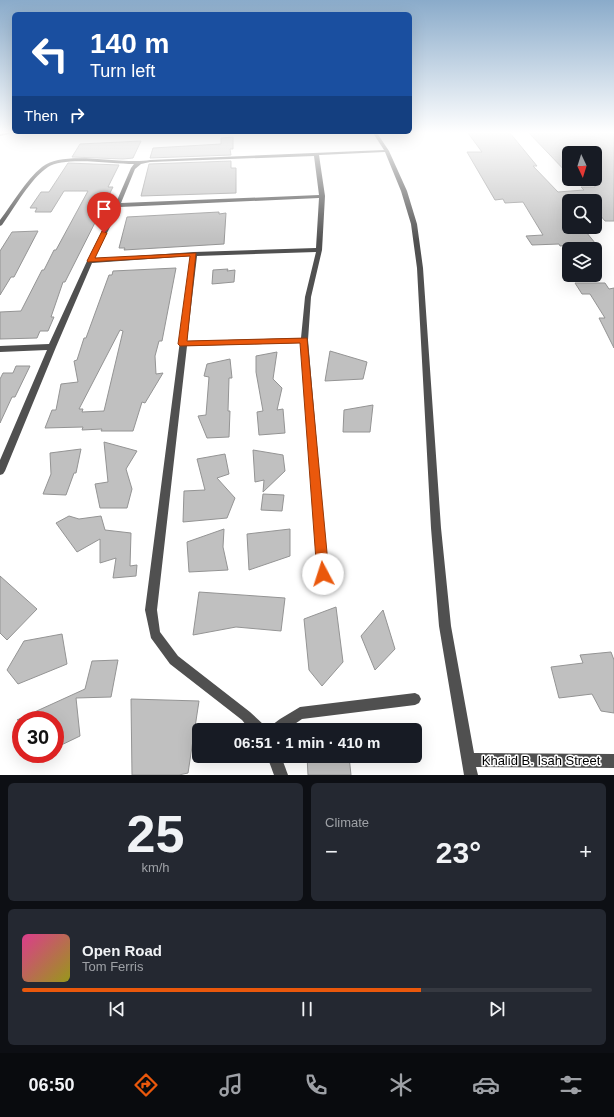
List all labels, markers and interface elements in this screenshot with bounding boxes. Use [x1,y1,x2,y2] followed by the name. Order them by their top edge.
[24,28,76,80] icon: left
[90,28,169,59] text: 140 m
[90,61,155,81] text: Turn left
[66,104,88,126] icon: right
[24,107,58,124] text: Then
[562,146,602,186] north arrow
[562,146,602,282] map controls
[87,192,121,233] pin
[562,194,602,234] button: search
[93,198,115,220] icon: arrive
[562,242,602,282] button: layers
[302,553,344,595] position arrow
[12,711,64,763] speed limit sign: 30
[234,734,380,751] text: 06:51 · 1 min · 410 m
[482,753,601,768] street label: Khalid B. Isah Street
[127,805,184,863] text: 25
[325,815,369,830] text: Climate
[436,836,481,869] text: 23°
[325,839,338,864] text: −
[579,839,592,864] text: +
[141,860,170,875] text: km/h
[82,942,162,959] text: Open Road
[82,959,143,974] text: Tom Ferris
[106,998,128,1020] icon: previous
[296,998,318,1020] icon: pause
[486,998,508,1020] icon: next
[132,1071,160,1099] icon: directions
[217,1071,245,1099] icon: music
[302,1071,330,1099] icon: phone
[387,1071,415,1099] icon: climate
[472,1071,500,1099] icon: car
[557,1071,585,1099] icon: filters
[29,1075,75,1095] text: 06:50

